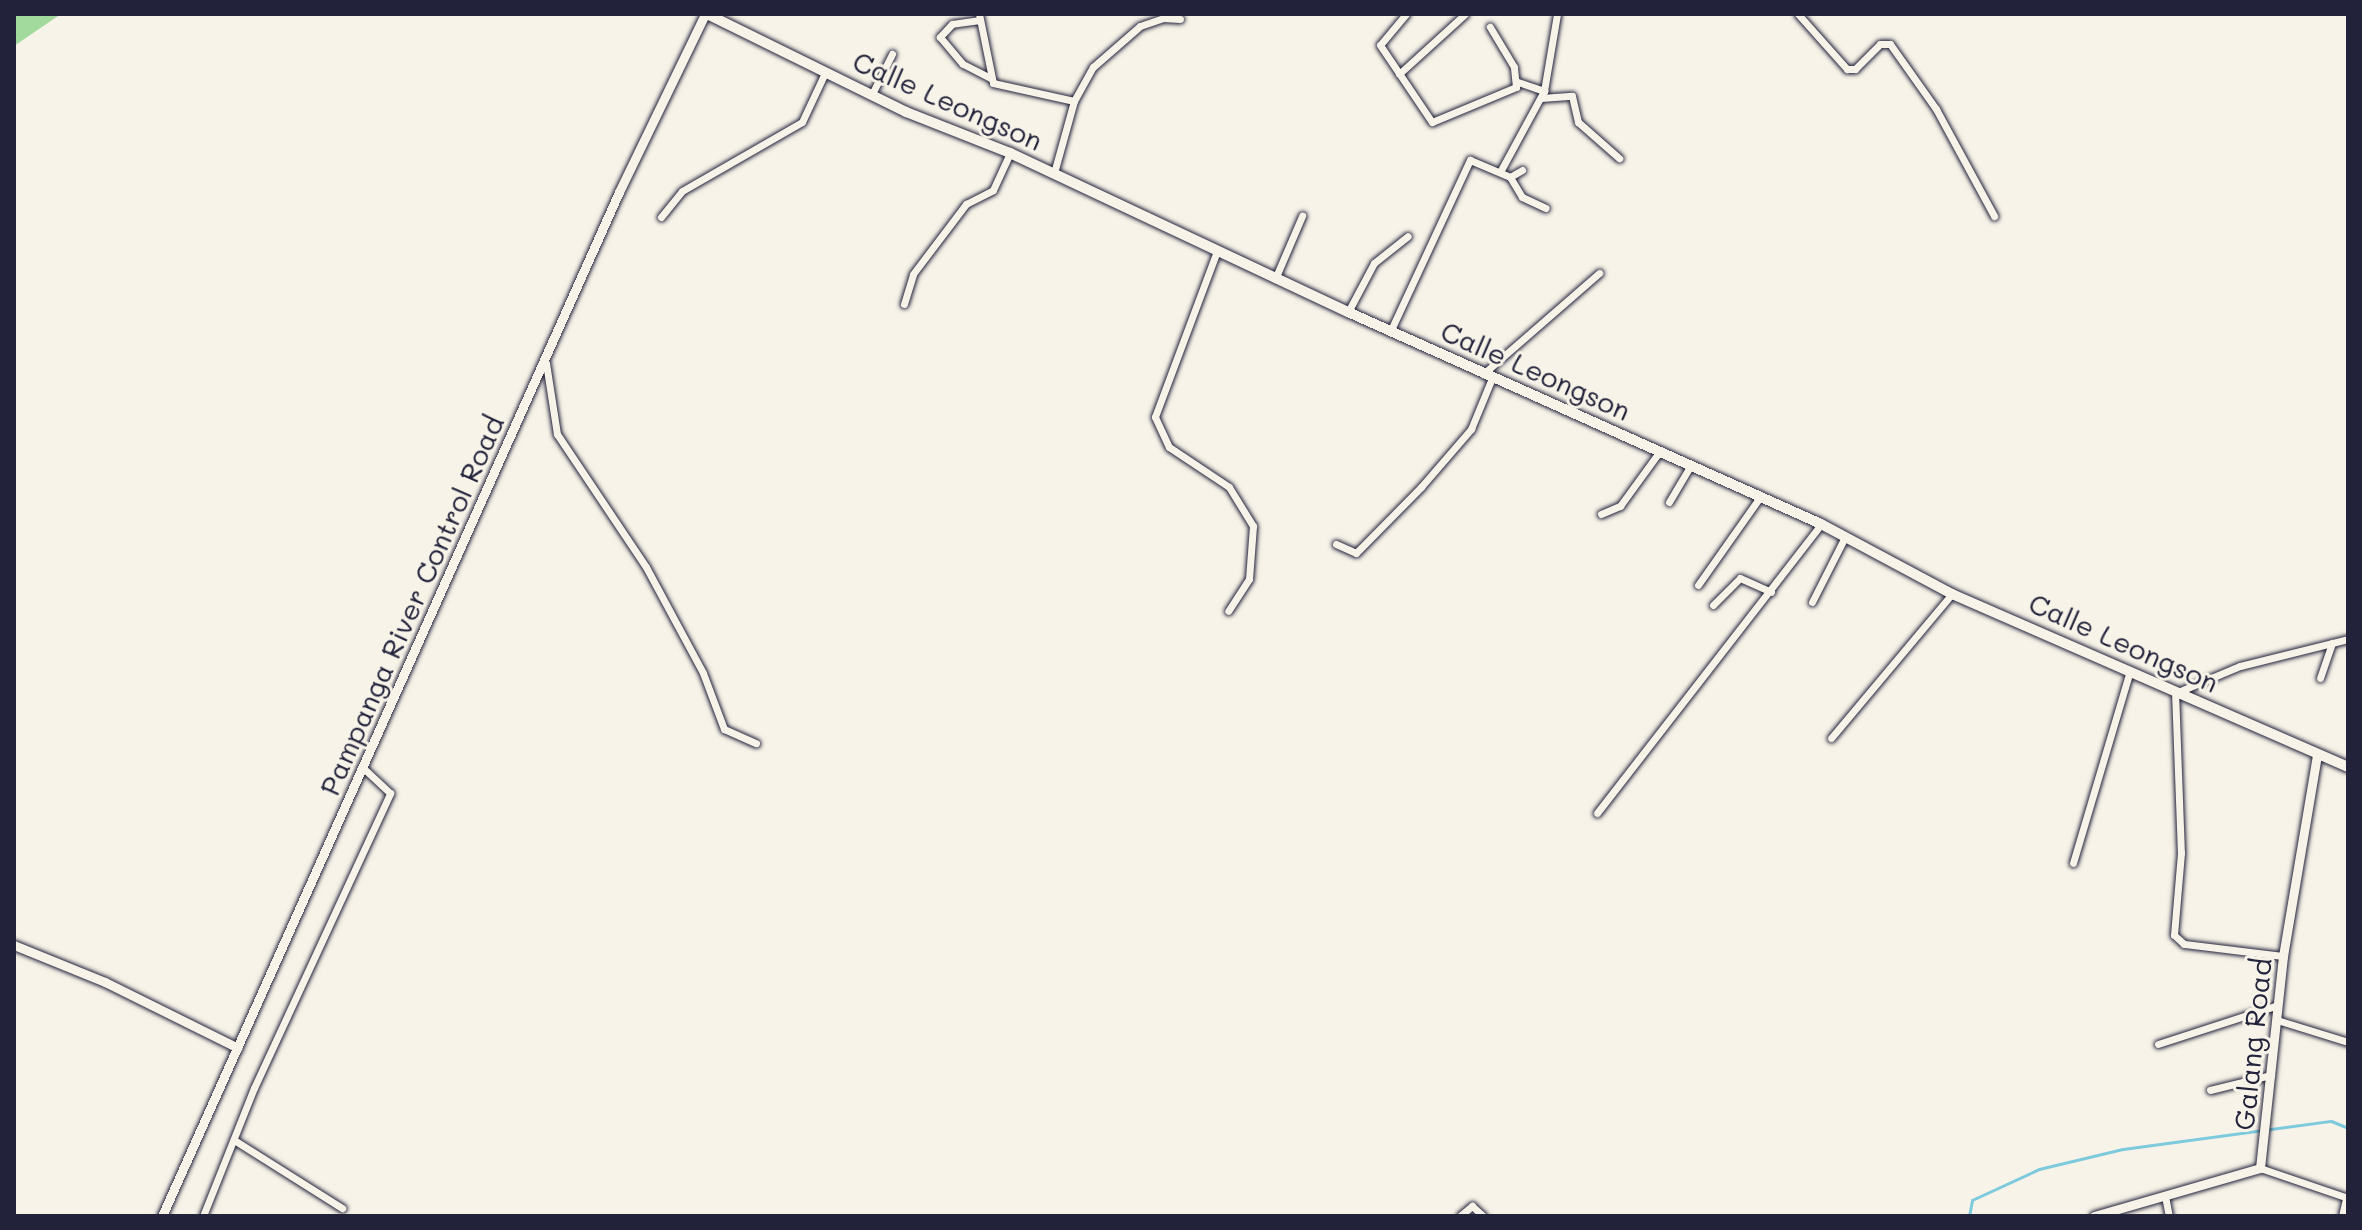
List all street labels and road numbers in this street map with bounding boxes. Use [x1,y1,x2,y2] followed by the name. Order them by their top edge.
[848,43,1048,157] street label: Calle Leongson
[1436,313,1636,427] street label: Calle Leongson
[312,410,510,800] street label: Pampanga River Control Road
[2024,585,2224,699] street label: Calle Leongson
[2226,956,2278,1132] street label: Galang Road

